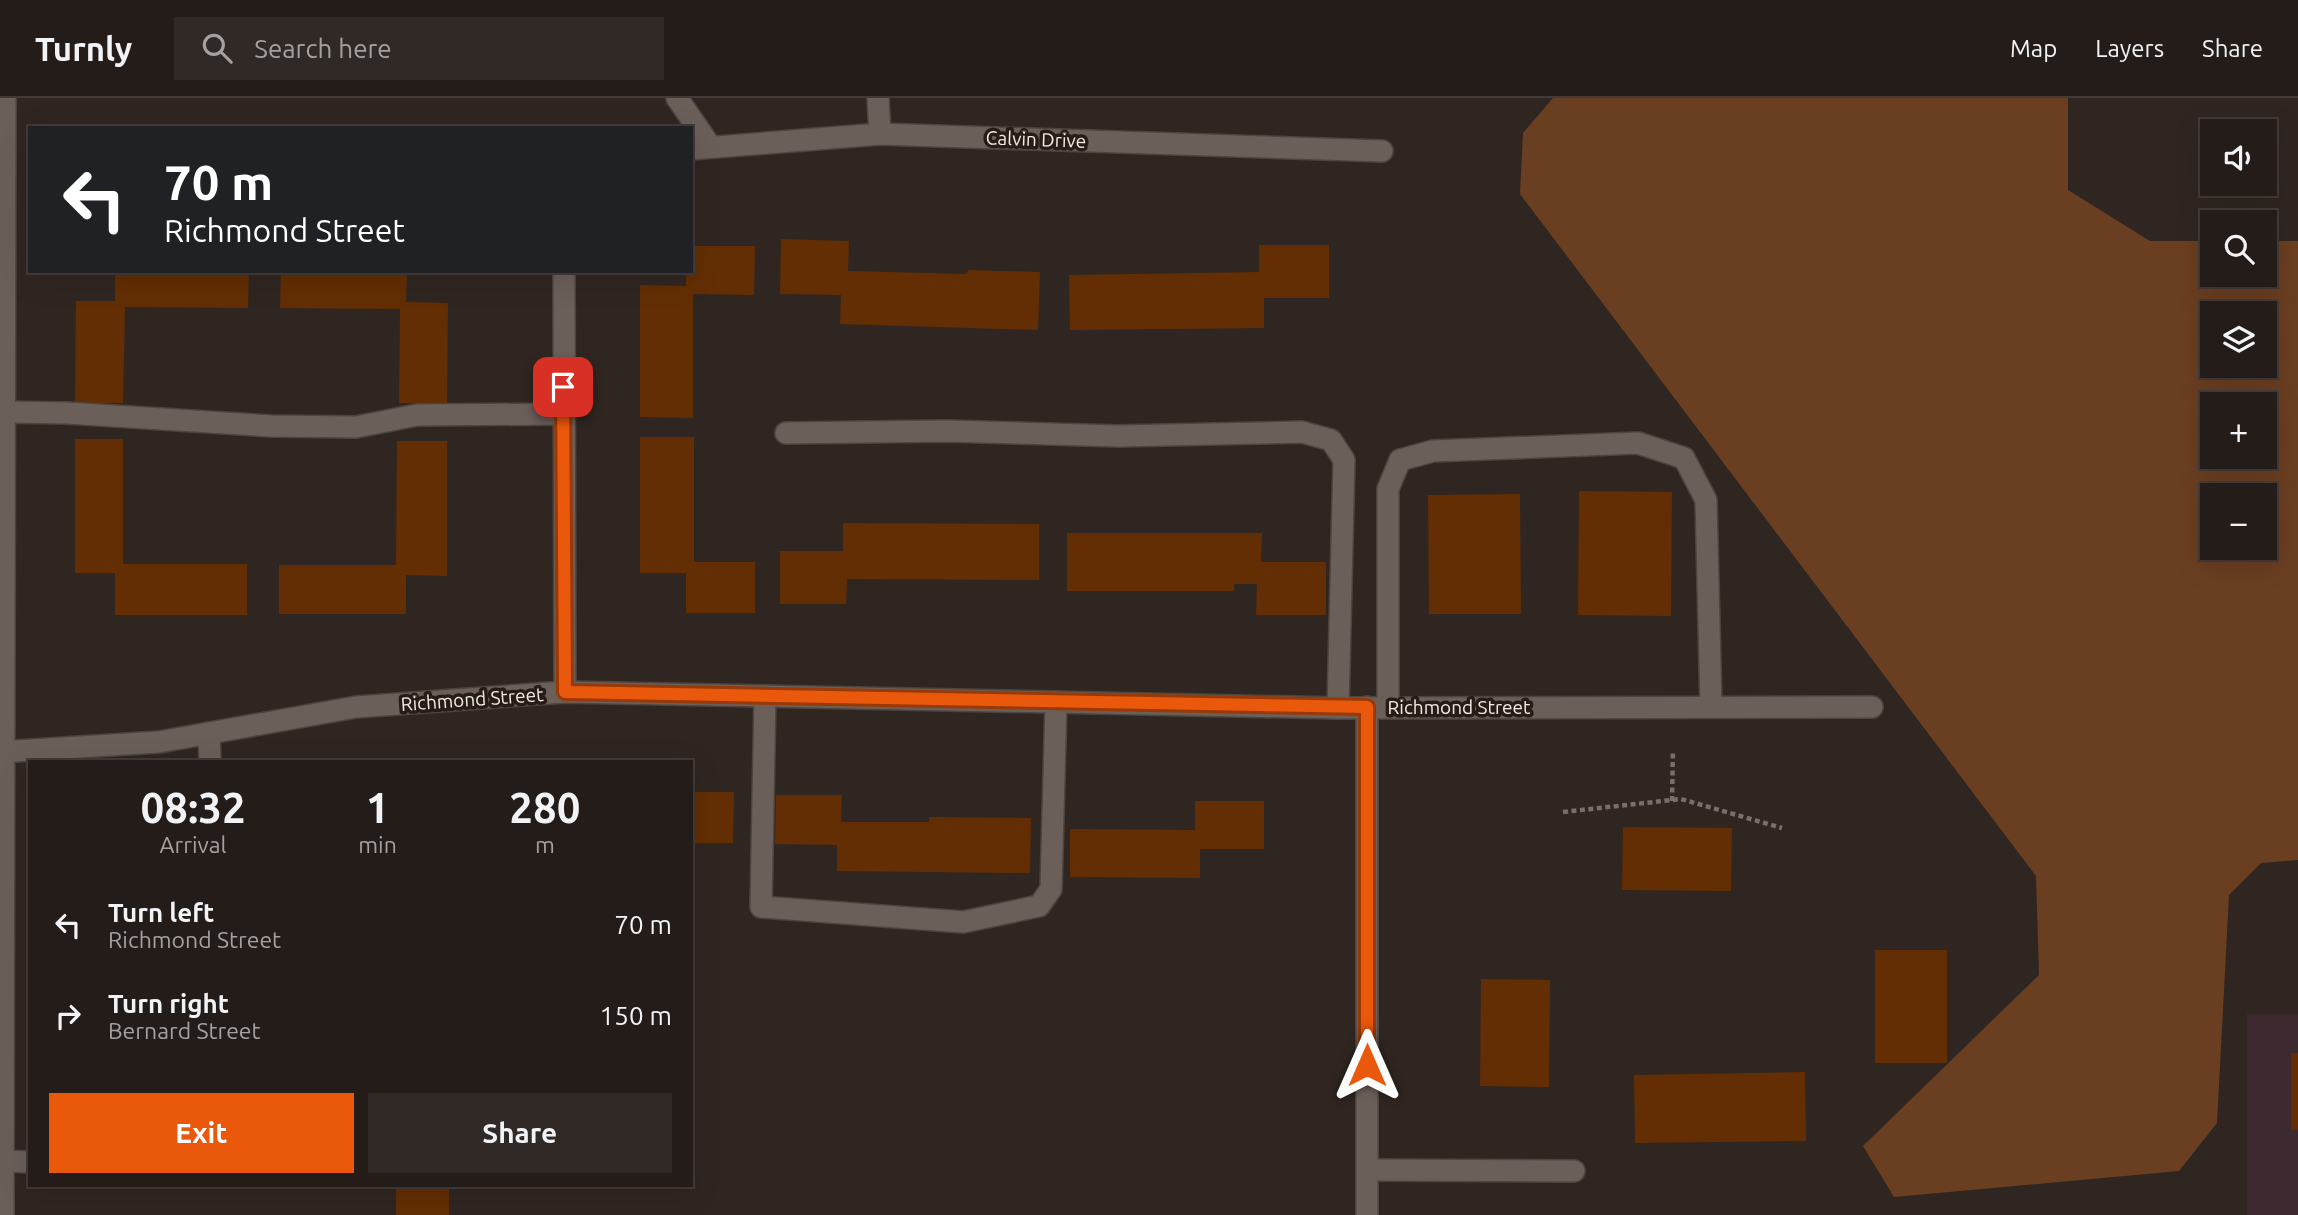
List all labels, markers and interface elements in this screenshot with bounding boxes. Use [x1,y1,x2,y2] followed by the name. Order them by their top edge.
[174,17,664,80] search box
[198,29,236,67] icon: search
[35,30,132,67] text: Turnly
[254,34,392,63] text: Search here
[2010,35,2057,62] text: Map
[2095,35,2164,62] text: Layers
[2202,35,2263,62] text: Share
[2200,119,2277,560] map controls
[2200,119,2277,196] button: sound
[985,126,1087,152] street label: Calvin Drive
[49,154,140,245] icon: left
[164,154,273,209] text: 70 m
[2200,210,2277,287] button: search
[164,212,405,248] text: Richmond Street
[2200,301,2277,378] button: layers
[533,357,593,417] pin
[544,368,582,406] icon: arrive
[2200,392,2277,469] button: +
[2200,483,2277,560] button: −
[400,683,545,715] street label: Richmond Street
[1387,696,1531,718] street label: Richmond Street
[141,784,246,831] text: 08:32
[366,784,389,831] text: 1
[509,784,580,831] text: 280
[160,832,227,857] text: Arrival
[358,832,397,857] text: min
[535,832,555,857] text: m
[108,898,214,927] text: Turn left
[49,906,87,944] icon: left
[614,910,672,939] text: 70 m
[108,927,281,952] text: Richmond Street
[108,989,229,1018] text: Turn right
[49,997,87,1035] icon: right
[600,1001,672,1030] text: 150 m
[108,1018,261,1043] text: Bernard Street
[1330,1028,1404,1102] position arrow
[49,1093,354,1173] button: Exit
[368,1093,672,1173] button: Share

